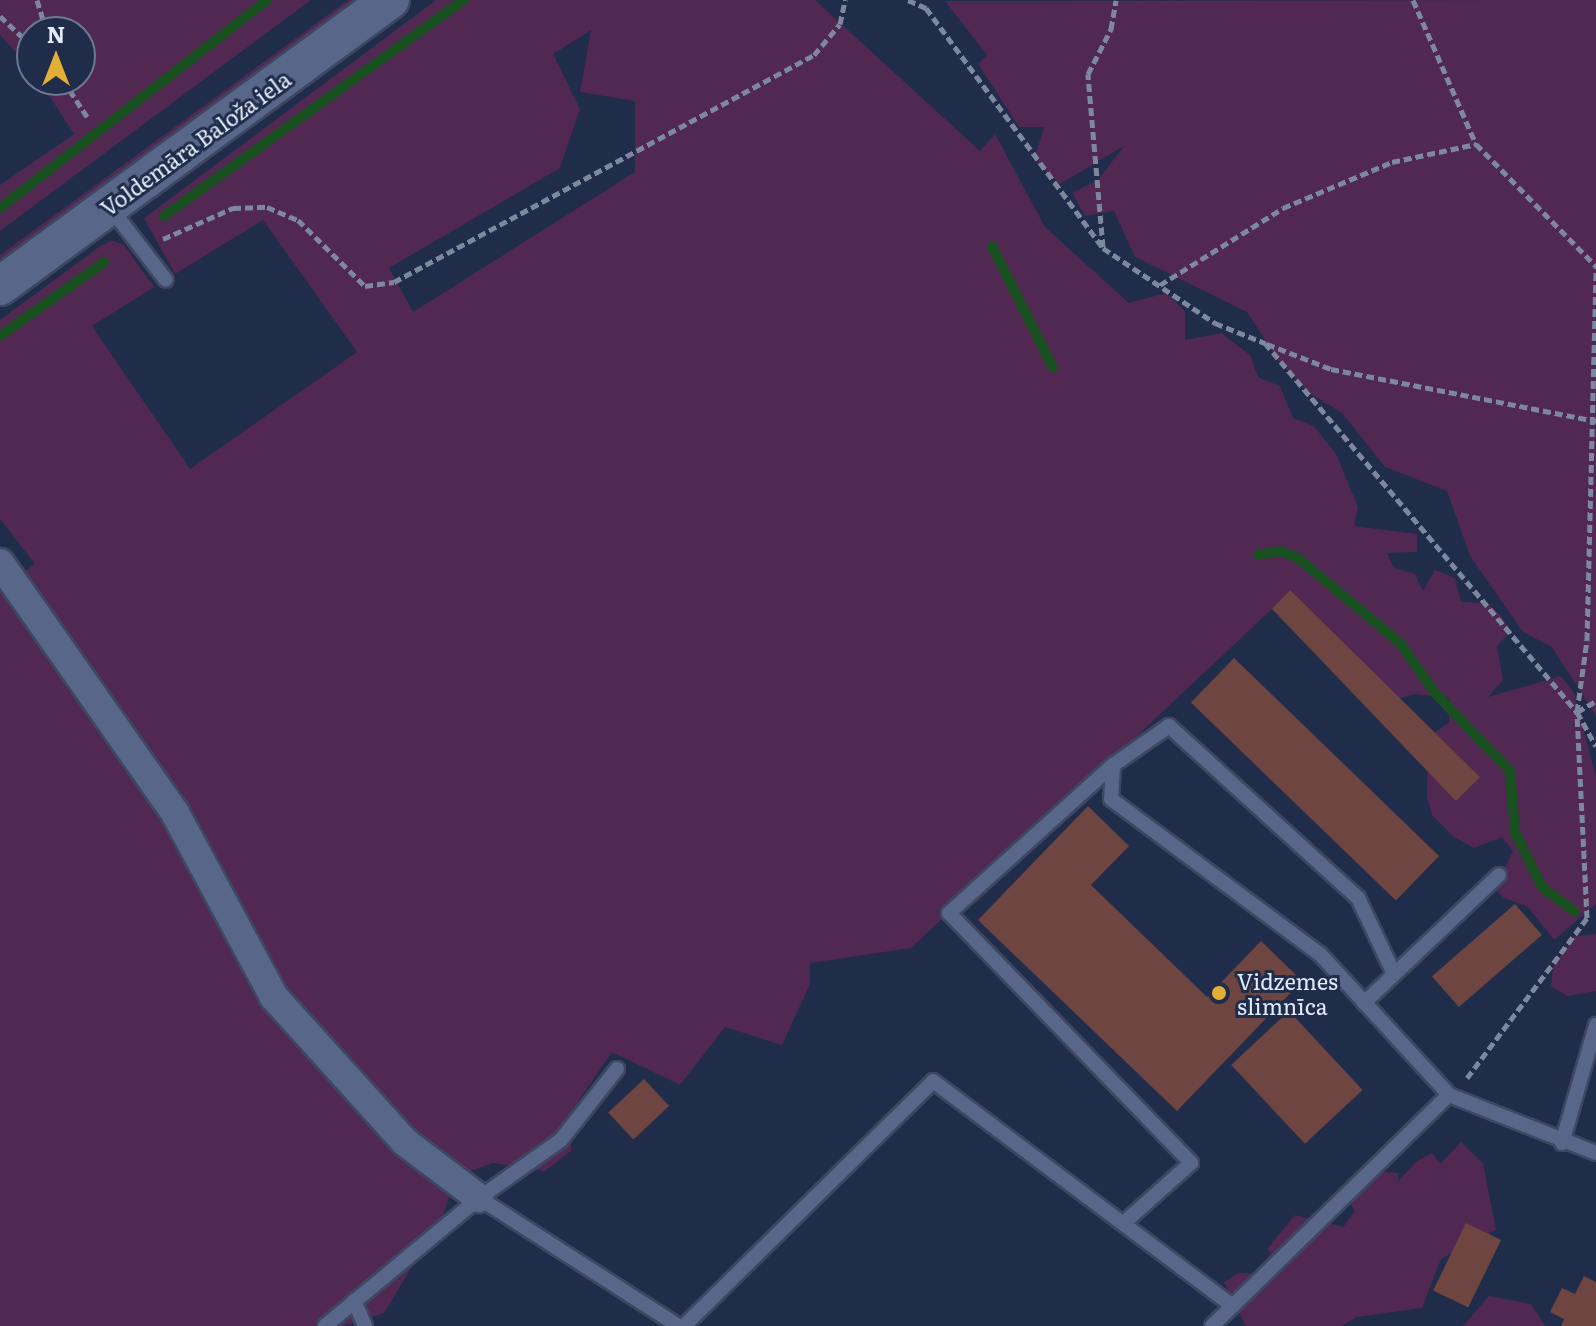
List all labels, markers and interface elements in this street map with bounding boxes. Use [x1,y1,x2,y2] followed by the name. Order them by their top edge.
[16,16,96,96] north arrow
[47,17,65,50] text: N
[95,65,295,221] street label: Voldemāra Baloža iela
[1237,967,1338,1018] place label: Vidzemes slimnīca
[1208,982,1230,1004] marker: Vidzemes slimnīca

